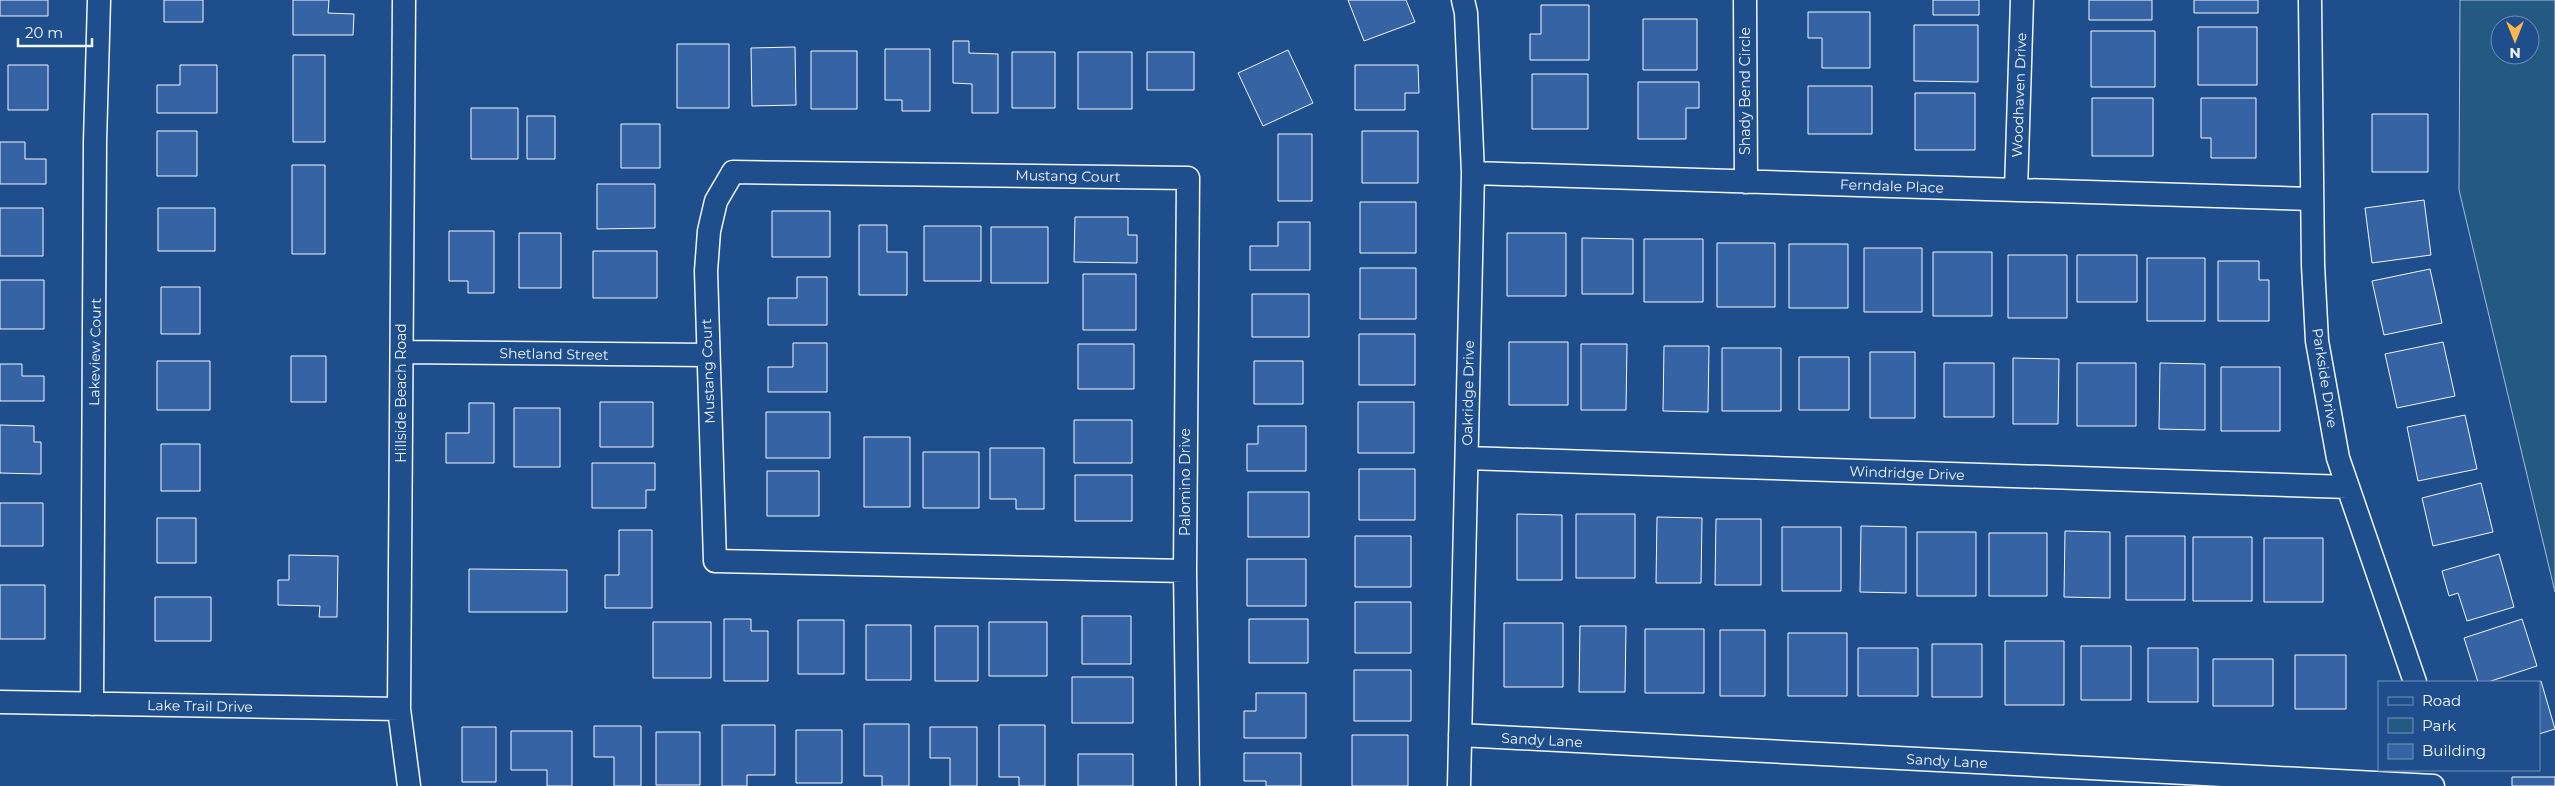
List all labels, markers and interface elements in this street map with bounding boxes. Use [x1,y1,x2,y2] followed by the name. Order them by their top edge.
[18,15,91,47] scale bar
[2490,15,2540,65] north arrow
[25,23,63,42] text: 20 m
[1736,27,1754,155] street label: Shady Bend Circle
[2008,32,2030,158] street label: Woodhaven Drive
[2509,44,2521,62] text: N
[1015,166,1121,186] street label: Mustang Court
[1840,175,1944,197] street label: Ferndale Place
[85,298,105,406] street label: Lakeview Court
[697,318,719,424] street label: Mustang Court
[392,323,410,463] street label: Hillside Beach Road
[2308,327,2342,429] street label: Parkside Drive
[1458,340,1478,446] street label: Oakridge Drive
[499,344,609,364] street label: Shetland Street
[1176,428,1194,536] street label: Palomino Drive
[1849,462,1965,484] street label: Windridge Drive
[2378,681,2540,771] legend
[2422,691,2461,710] text: Road
[147,696,253,716] street label: Lake Trail Drive
[2422,716,2456,735] text: Park
[1501,729,1583,751] street label: Sandy Lane
[2422,741,2486,760] text: Building
[1906,750,1988,772] street label: Sandy Lane

